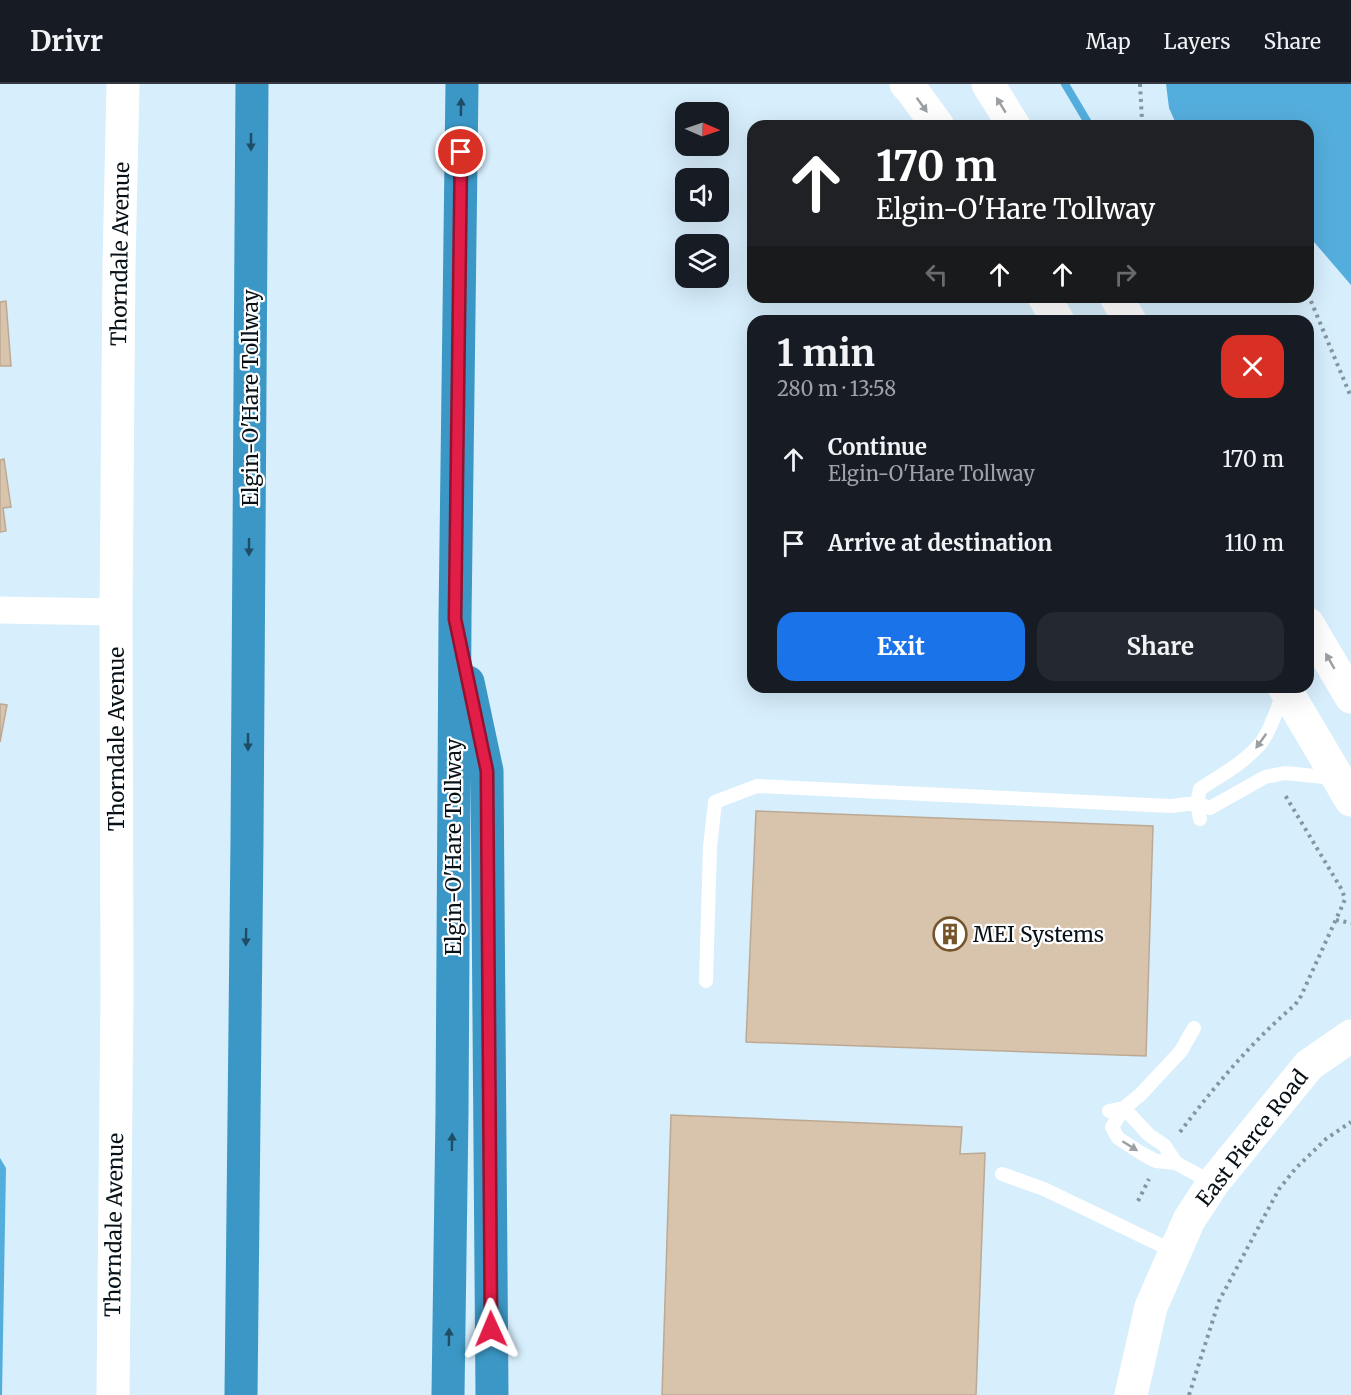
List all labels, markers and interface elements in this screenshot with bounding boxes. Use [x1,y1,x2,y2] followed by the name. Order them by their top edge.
[30,23,103,59] text: Drivr
[1086,28,1131,55] text: Map
[1164,28,1231,55] text: Layers
[1264,28,1321,55] text: Share
[456,97,466,116] one-way arrow
[916,97,928,112] one-way arrow
[996,97,1007,113] one-way arrow
[675,102,729,156] north arrow
[675,102,729,288] map controls
[435,126,486,177] pin
[246,133,256,152] one-way arrow
[444,135,477,168] icon: arrive
[876,140,997,192] text: 170 m
[777,144,855,222] icon: ahead
[105,162,135,346] street label: Thorndale Avenue
[675,168,729,222] button: sound
[876,192,1155,226] text: Elgin-O'Hare Tollway
[675,234,729,288] button: layers
[920,258,953,291] icon: left
[983,258,1016,291] icon: ahead
[1046,258,1079,291] icon: ahead
[1109,258,1142,291] icon: right
[237,289,264,507] street label: Elgin-O'Hare Tollway
[777,331,875,376] text: 1 min
[1221,335,1284,398] button: close
[777,376,896,401] text: 280 m · 13:58
[828,433,927,461] text: Continue
[777,443,810,476] icon: ahead
[1222,445,1284,473] text: 170 m
[828,461,1035,486] text: Elgin-O'Hare Tollway
[777,527,810,560] icon: arrive
[828,529,1052,557] text: Arrive at destination
[1225,529,1284,557] text: 110 m
[244,538,254,557] one-way arrow
[777,612,1025,681] button: Exit
[1037,612,1284,681] button: Share
[103,647,130,831] street label: Thorndale Avenue
[1324,653,1335,669] one-way arrow
[1255,732,1267,748] one-way arrow
[243,733,252,752] one-way arrow
[440,738,467,956] street label: Elgin-O'Hare Tollway
[932,916,968,952] building icon: MEI Systems
[973,921,1104,948] place label: MEI Systems
[241,928,251,947] one-way arrow
[1190,1064,1314,1212] street label: East Pierce Road
[447,1132,456,1151] one-way arrow
[99,1133,129,1317] street label: Thorndale Avenue
[1122,1141,1138,1152] one-way arrow
[459,1297,523,1361] position arrow
[444,1327,453,1346] one-way arrow

